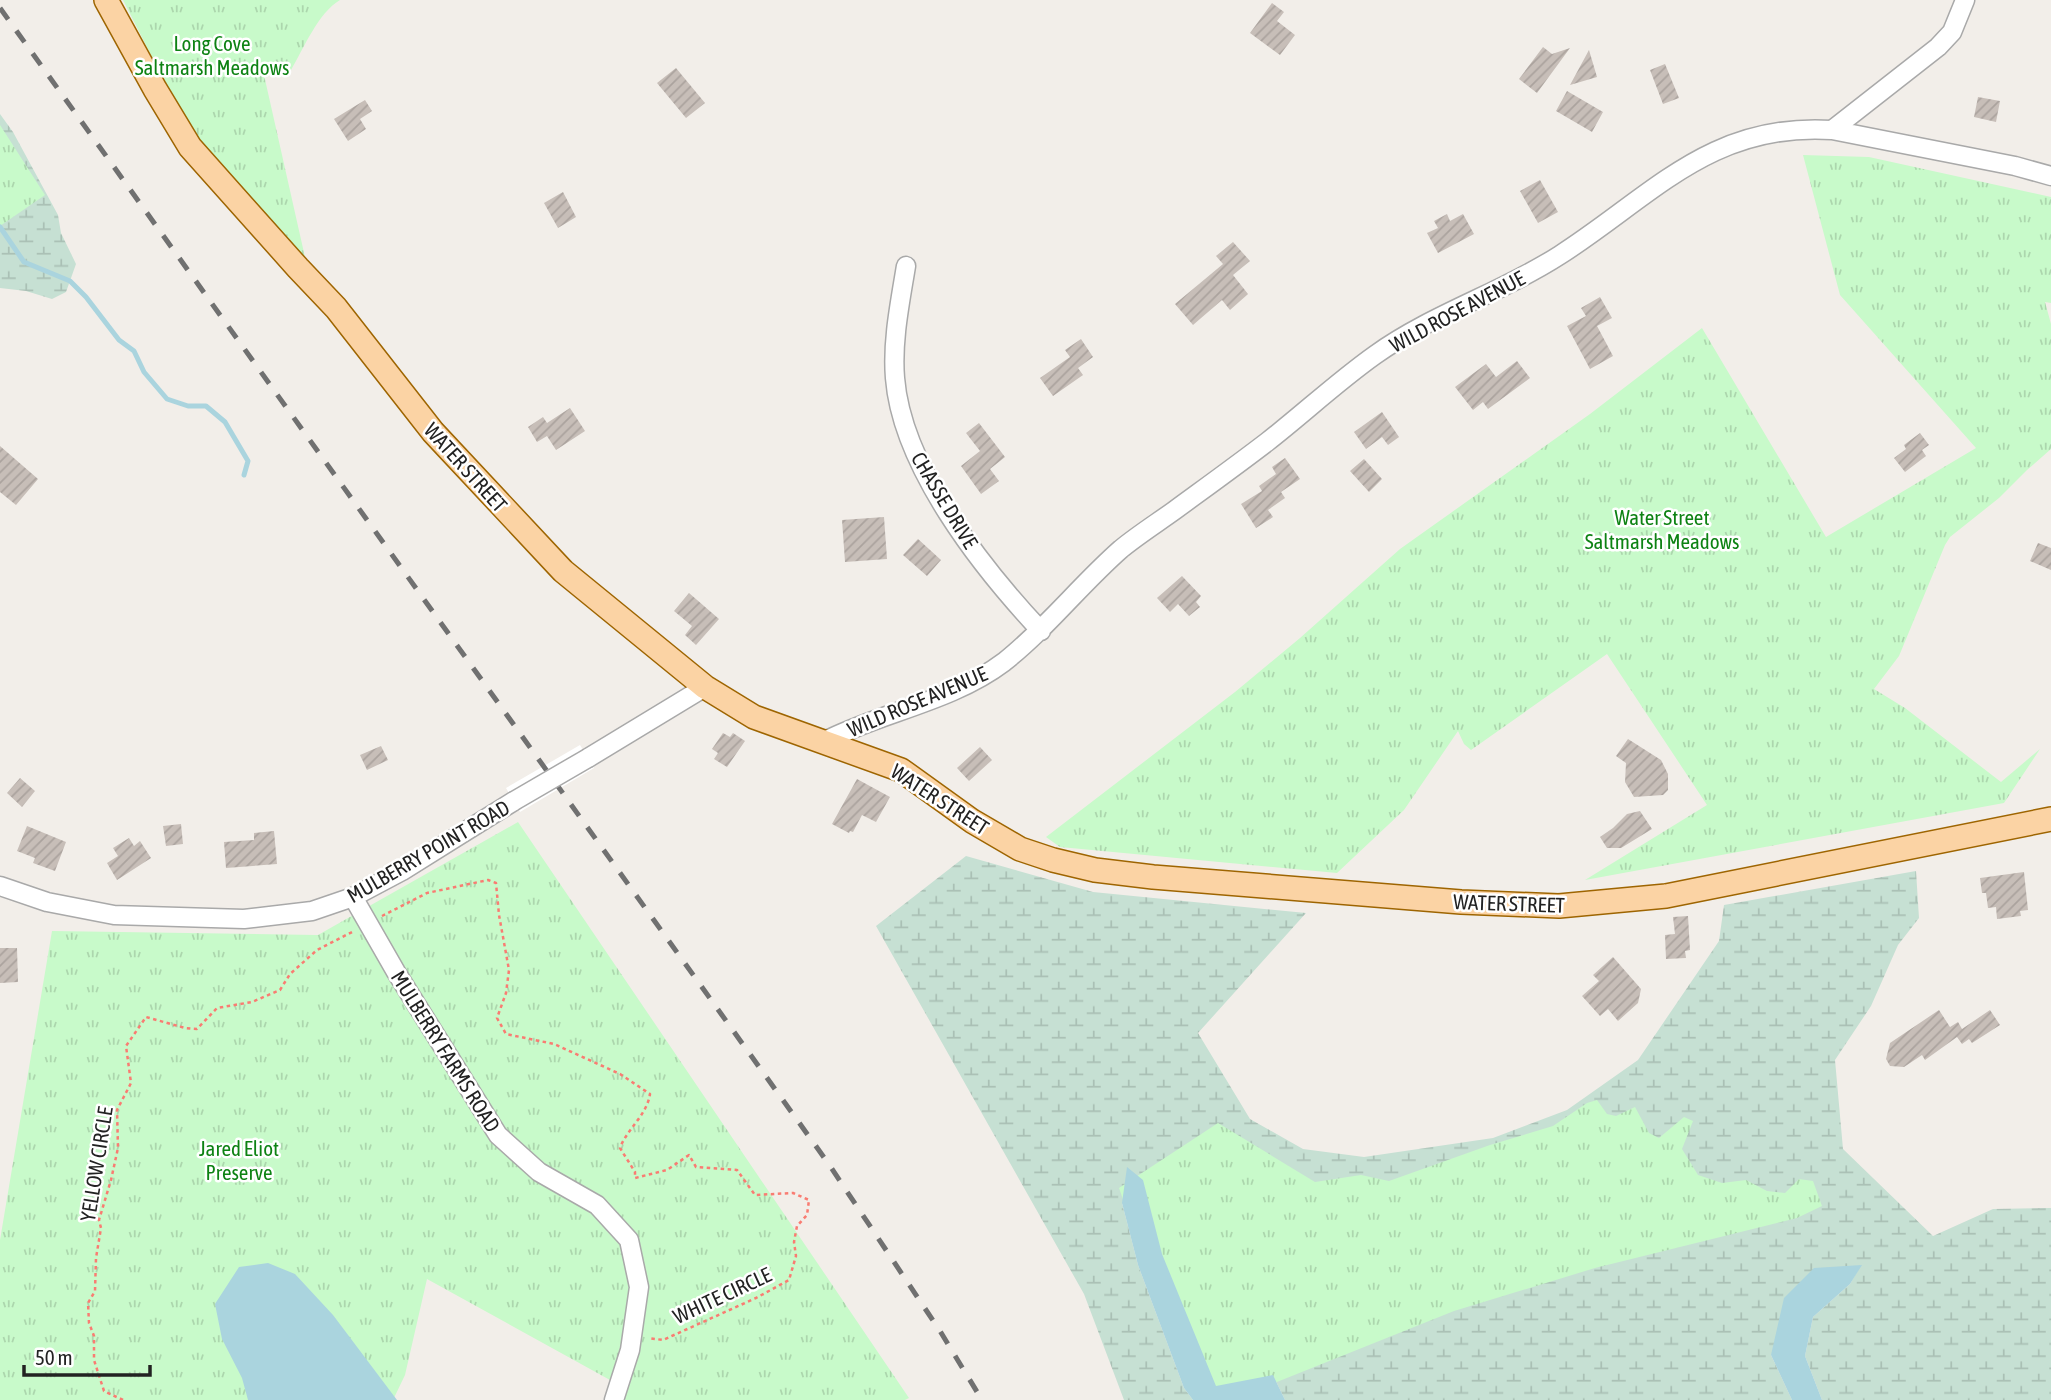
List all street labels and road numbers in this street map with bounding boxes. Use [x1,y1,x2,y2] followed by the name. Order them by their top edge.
[1385,265,1529,357] street label: WILD ROSE AVENUE
[420,418,512,516] street label: WATER STREET
[907,447,983,553] street label: CHASSE DRIVE
[844,661,990,741] street label: WILD ROSE AVENUE
[887,759,993,839] street label: WATER STREET
[343,795,513,907] street label: MULBERRY POINT ROAD
[1453,889,1565,917] street label: WATER STREET
[387,966,505,1136] street label: MULBERRY FARMS ROAD
[75,1105,117,1223] street label: YELLOW CIRCLE
[669,1262,775,1328] street label: WHITE CIRCLE

